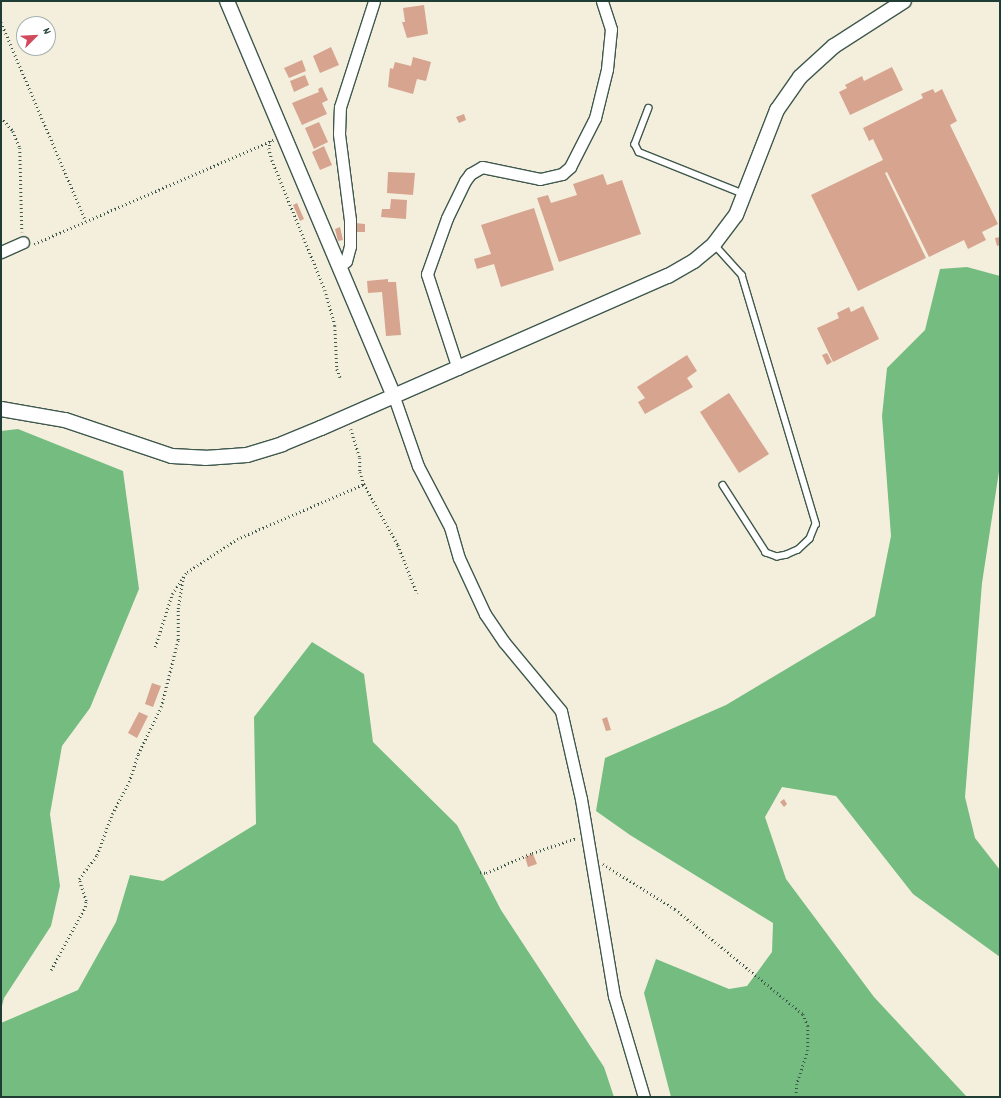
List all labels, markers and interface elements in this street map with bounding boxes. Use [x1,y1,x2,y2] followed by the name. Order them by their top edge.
[16,16,56,56] north arrow
[38,26,54,37] text: N

